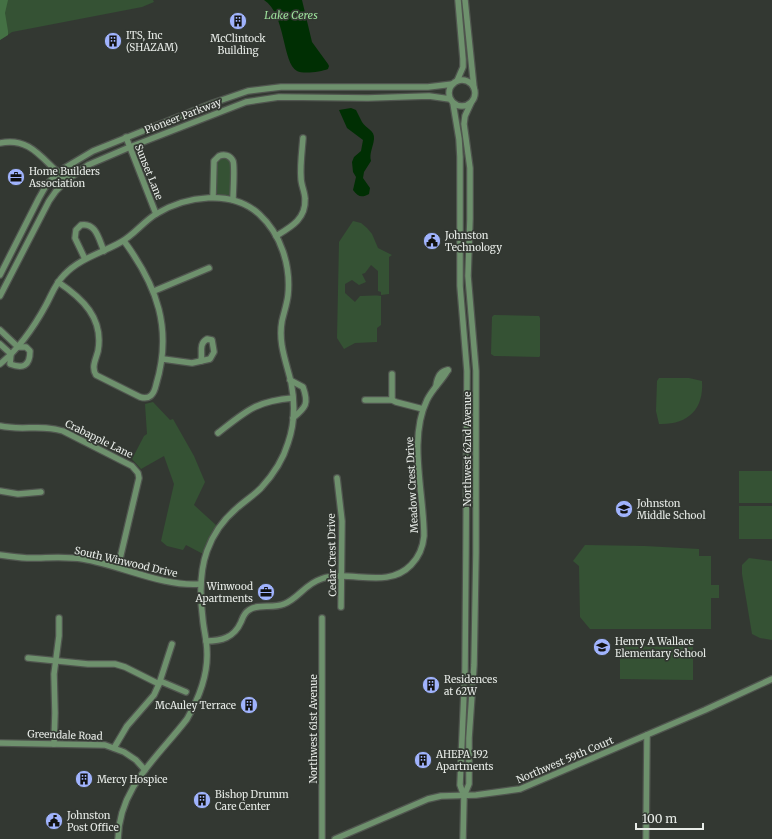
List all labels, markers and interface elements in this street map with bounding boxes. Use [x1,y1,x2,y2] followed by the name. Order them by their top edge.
[264,8,318,22] water label: Lake Ceres
[228,11,248,31] building icon: McClintock Building
[126,29,178,54] place label: ITS, Inc (SHAZAM)
[103,31,123,51] building icon: ITS, Inc (SHAZAM)
[210,32,266,57] place label: McClintock Building
[143,95,223,137] street label: Pioneer Parkway
[132,142,166,202] street label: Sunset Lane
[28,165,100,190] place label: Home Builders Association
[6,167,26,187] office icon: Home Builders Association
[444,229,502,254] place label: Johnston Technology
[422,231,442,251] public building icon: Johnston Technology
[461,392,474,506] street label: Northwest 62nd Avenue
[63,417,135,461] street label: Crabapple Lane
[403,437,421,533] street label: Meadow Crest Drive
[636,497,706,522] place label: Johnston Middle School
[614,499,634,519] school or university icon: Johnston Middle School
[325,513,339,597] street label: Cedar Crest Drive
[73,544,179,580] street label: South Winwood Drive
[195,580,253,605] place label: Winwood Apartments
[256,582,276,602] office icon: Winwood Apartments
[615,635,706,660] place label: Henry A Wallace Elementary School
[592,637,612,657] school or university icon: Henry A Wallace Elementary School
[444,673,497,698] place label: Residences at 62W
[307,674,320,784] street label: Northwest 61st Avenue
[421,675,441,695] building icon: Residences at 62W
[239,695,259,715] building icon: McAuley Terrace
[155,699,236,712] place label: McAuley Terrace
[27,727,103,743] street label: Greendale Road
[514,734,616,786] street label: Northwest 59th Court
[435,748,494,773] place label: AHEPA 192 Apartments
[413,750,433,770] building icon: AHEPA 192 Apartments
[74,769,94,789] building icon: Mercy Hospice
[97,773,168,786] place label: Mercy Hospice
[215,788,289,813] place label: Bishop Drumm Care Center
[192,790,212,810] building icon: Bishop Drumm Care Center
[636,805,703,831] scale bar
[66,809,119,834] place label: Johnston Post Office
[44,811,64,831] public building icon: Johnston Post Office
[642,811,677,826] text: 100 m

